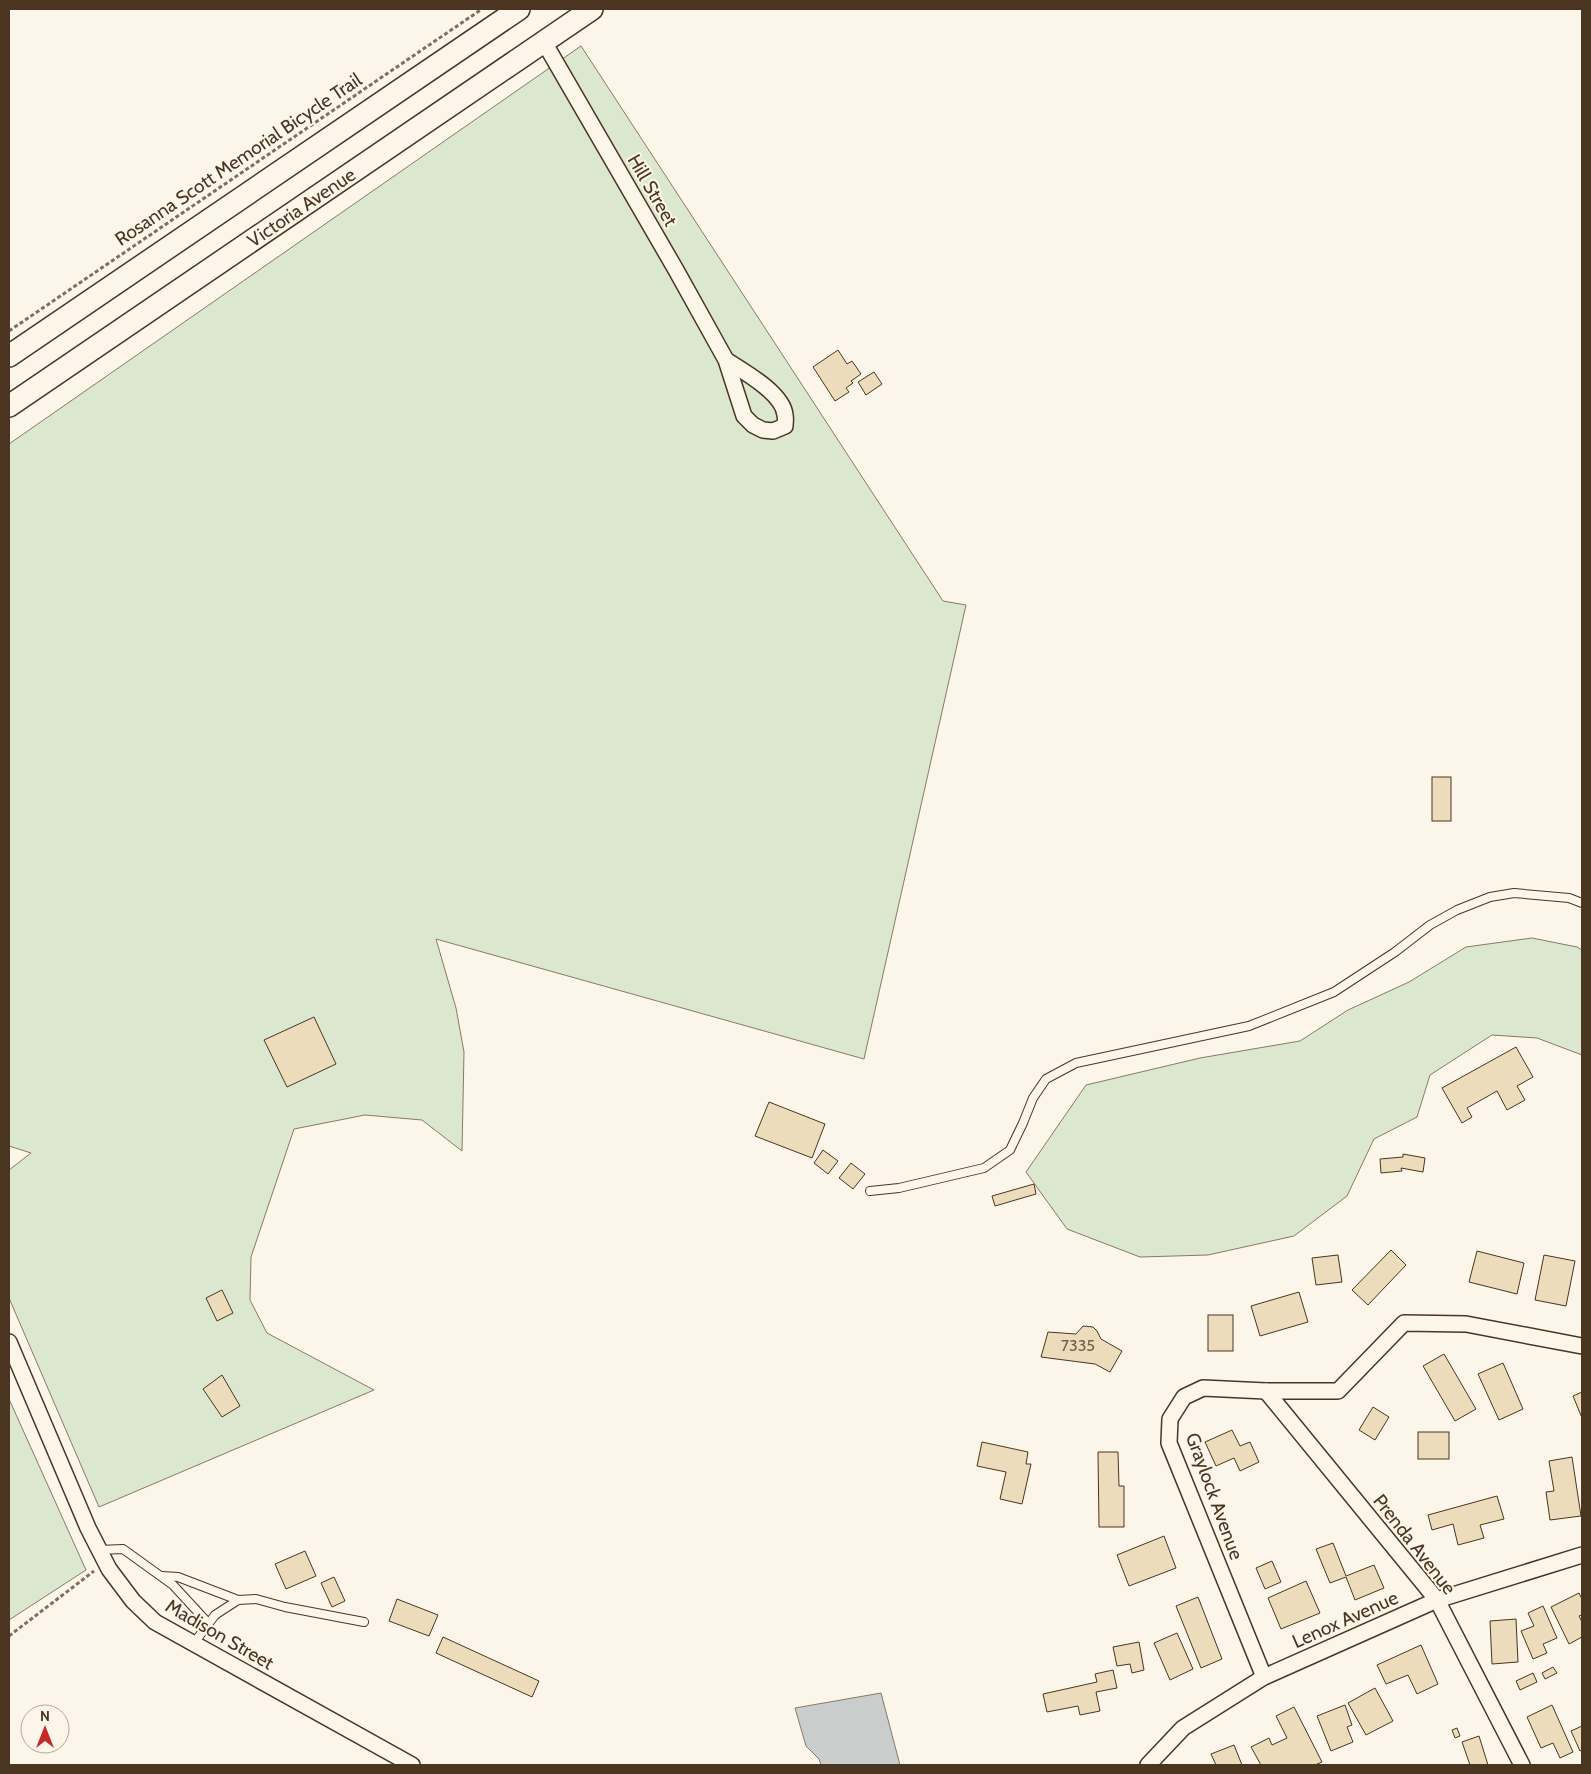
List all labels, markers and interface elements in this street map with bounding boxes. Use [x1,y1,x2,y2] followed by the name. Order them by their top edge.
[111,68,366,251] street label: Rosanna Scott Memorial Bicycle Trail
[623,150,683,231] street label: Hill Street
[243,163,360,252] street label: Victoria Avenue
[1061,1336,1095,1355] house number: 7335
[1181,1430,1248,1563] street label: Graylock Avenue
[1368,1490,1461,1599] street label: Prenda Avenue
[1289,1586,1402,1653] street label: Lenox Avenue
[162,1594,278,1675] street label: Madison Street
[20,1704,70,1754] north arrow
[40,1707,50,1725] text: N

